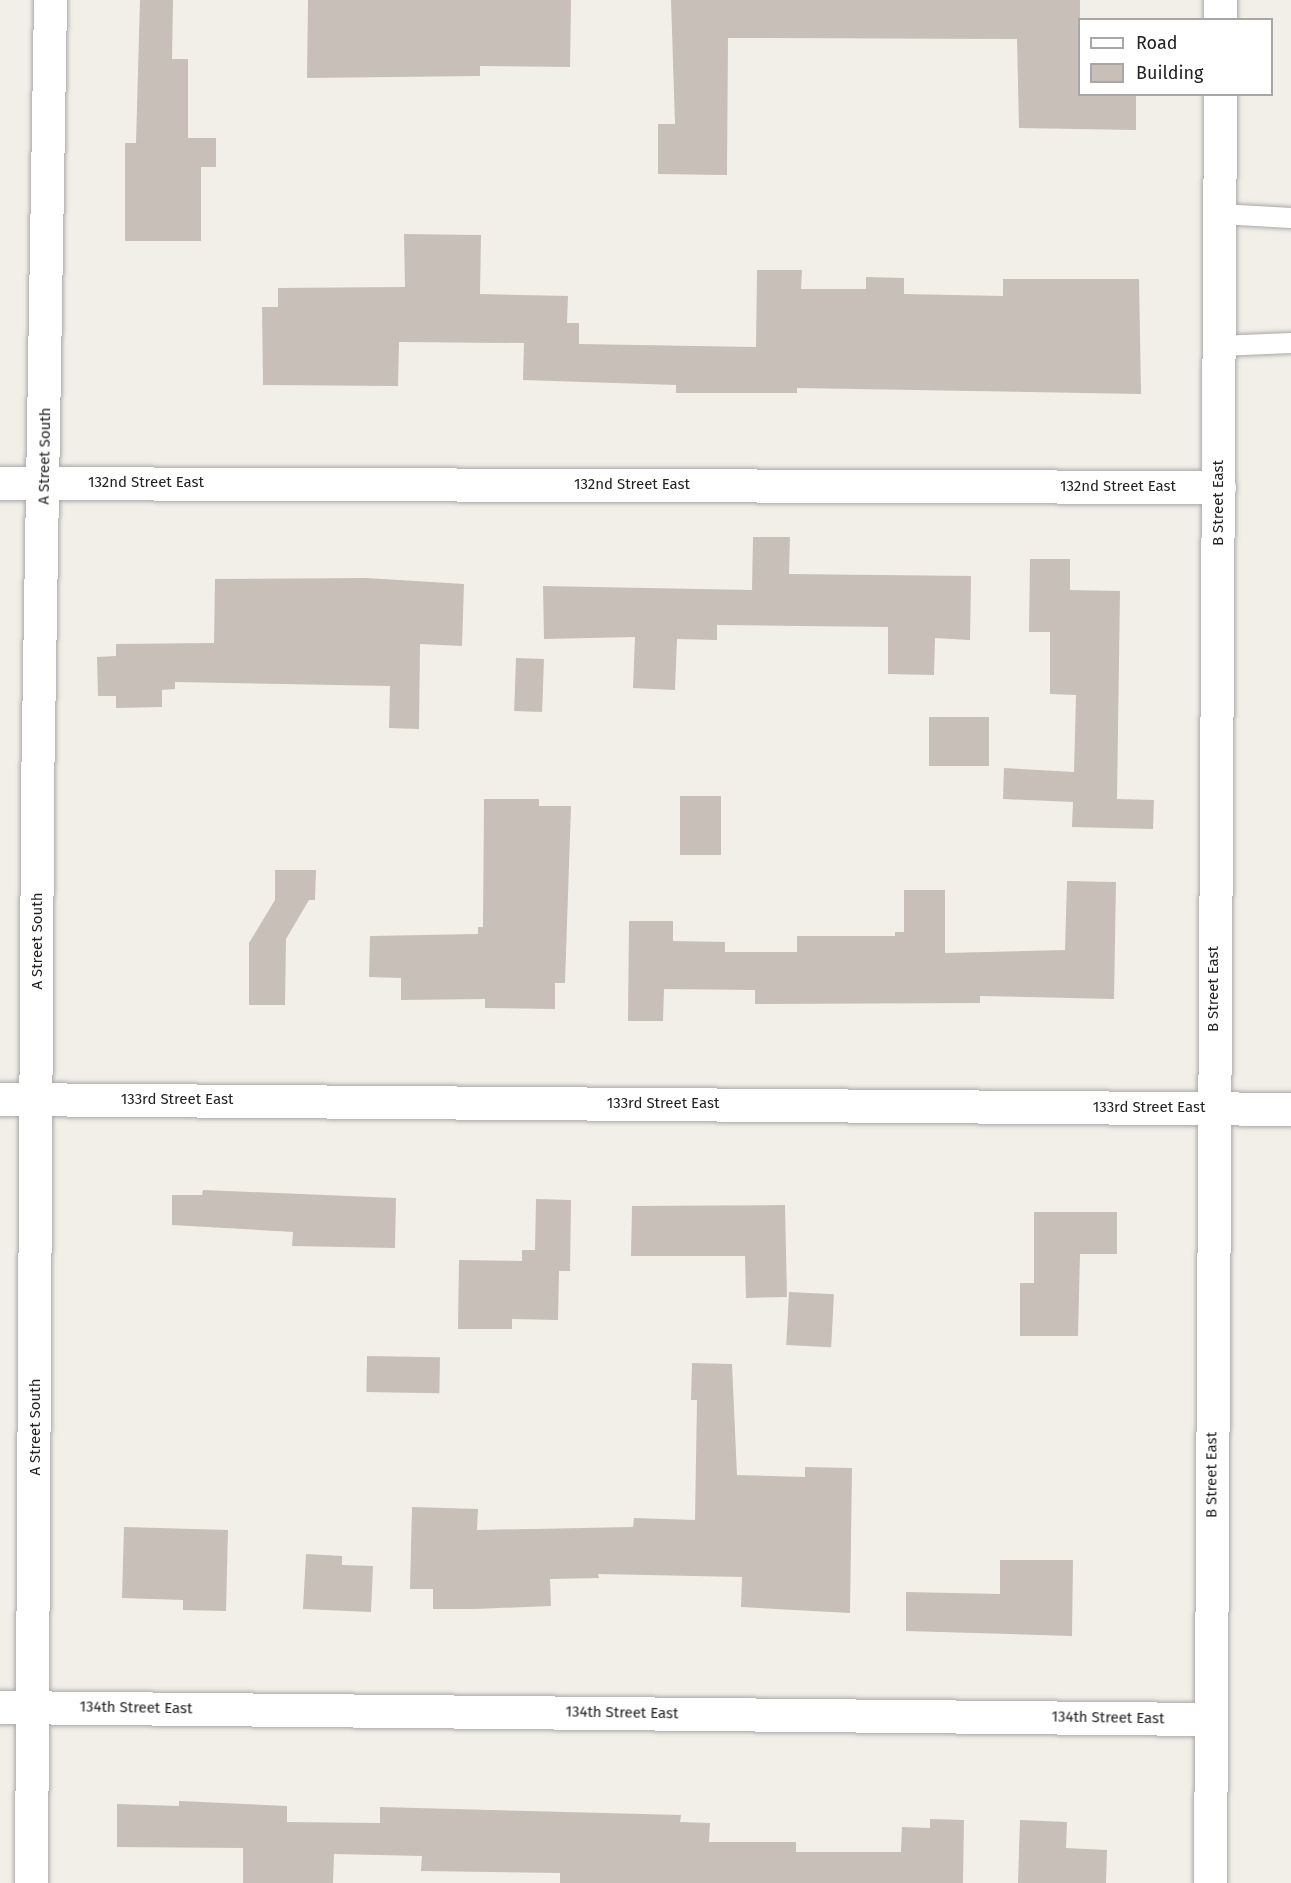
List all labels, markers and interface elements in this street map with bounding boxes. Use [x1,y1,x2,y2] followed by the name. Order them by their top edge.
[1078,18,1273,96] legend
[1136,32,1178,54] text: Road
[1136,62,1203,84] text: Building
[35,407,55,505] street label: A Street South
[1210,460,1228,546] street label: B Street East
[88,474,204,492] street label: 132nd Street East
[574,476,690,494] street label: 132nd Street East
[1060,478,1176,496] street label: 132nd Street East
[29,892,47,990] street label: A Street South
[1205,946,1223,1032] street label: B Street East
[121,1091,233,1109] street label: 133rd Street East
[607,1095,719,1113] street label: 133rd Street East
[1093,1099,1205,1117] street label: 133rd Street East
[27,1378,45,1476] street label: A Street South
[1203,1432,1221,1518] street label: B Street East
[79,1698,193,1718] street label: 134th Street East
[565,1703,679,1723] street label: 134th Street East
[1051,1708,1165,1728] street label: 134th Street East

